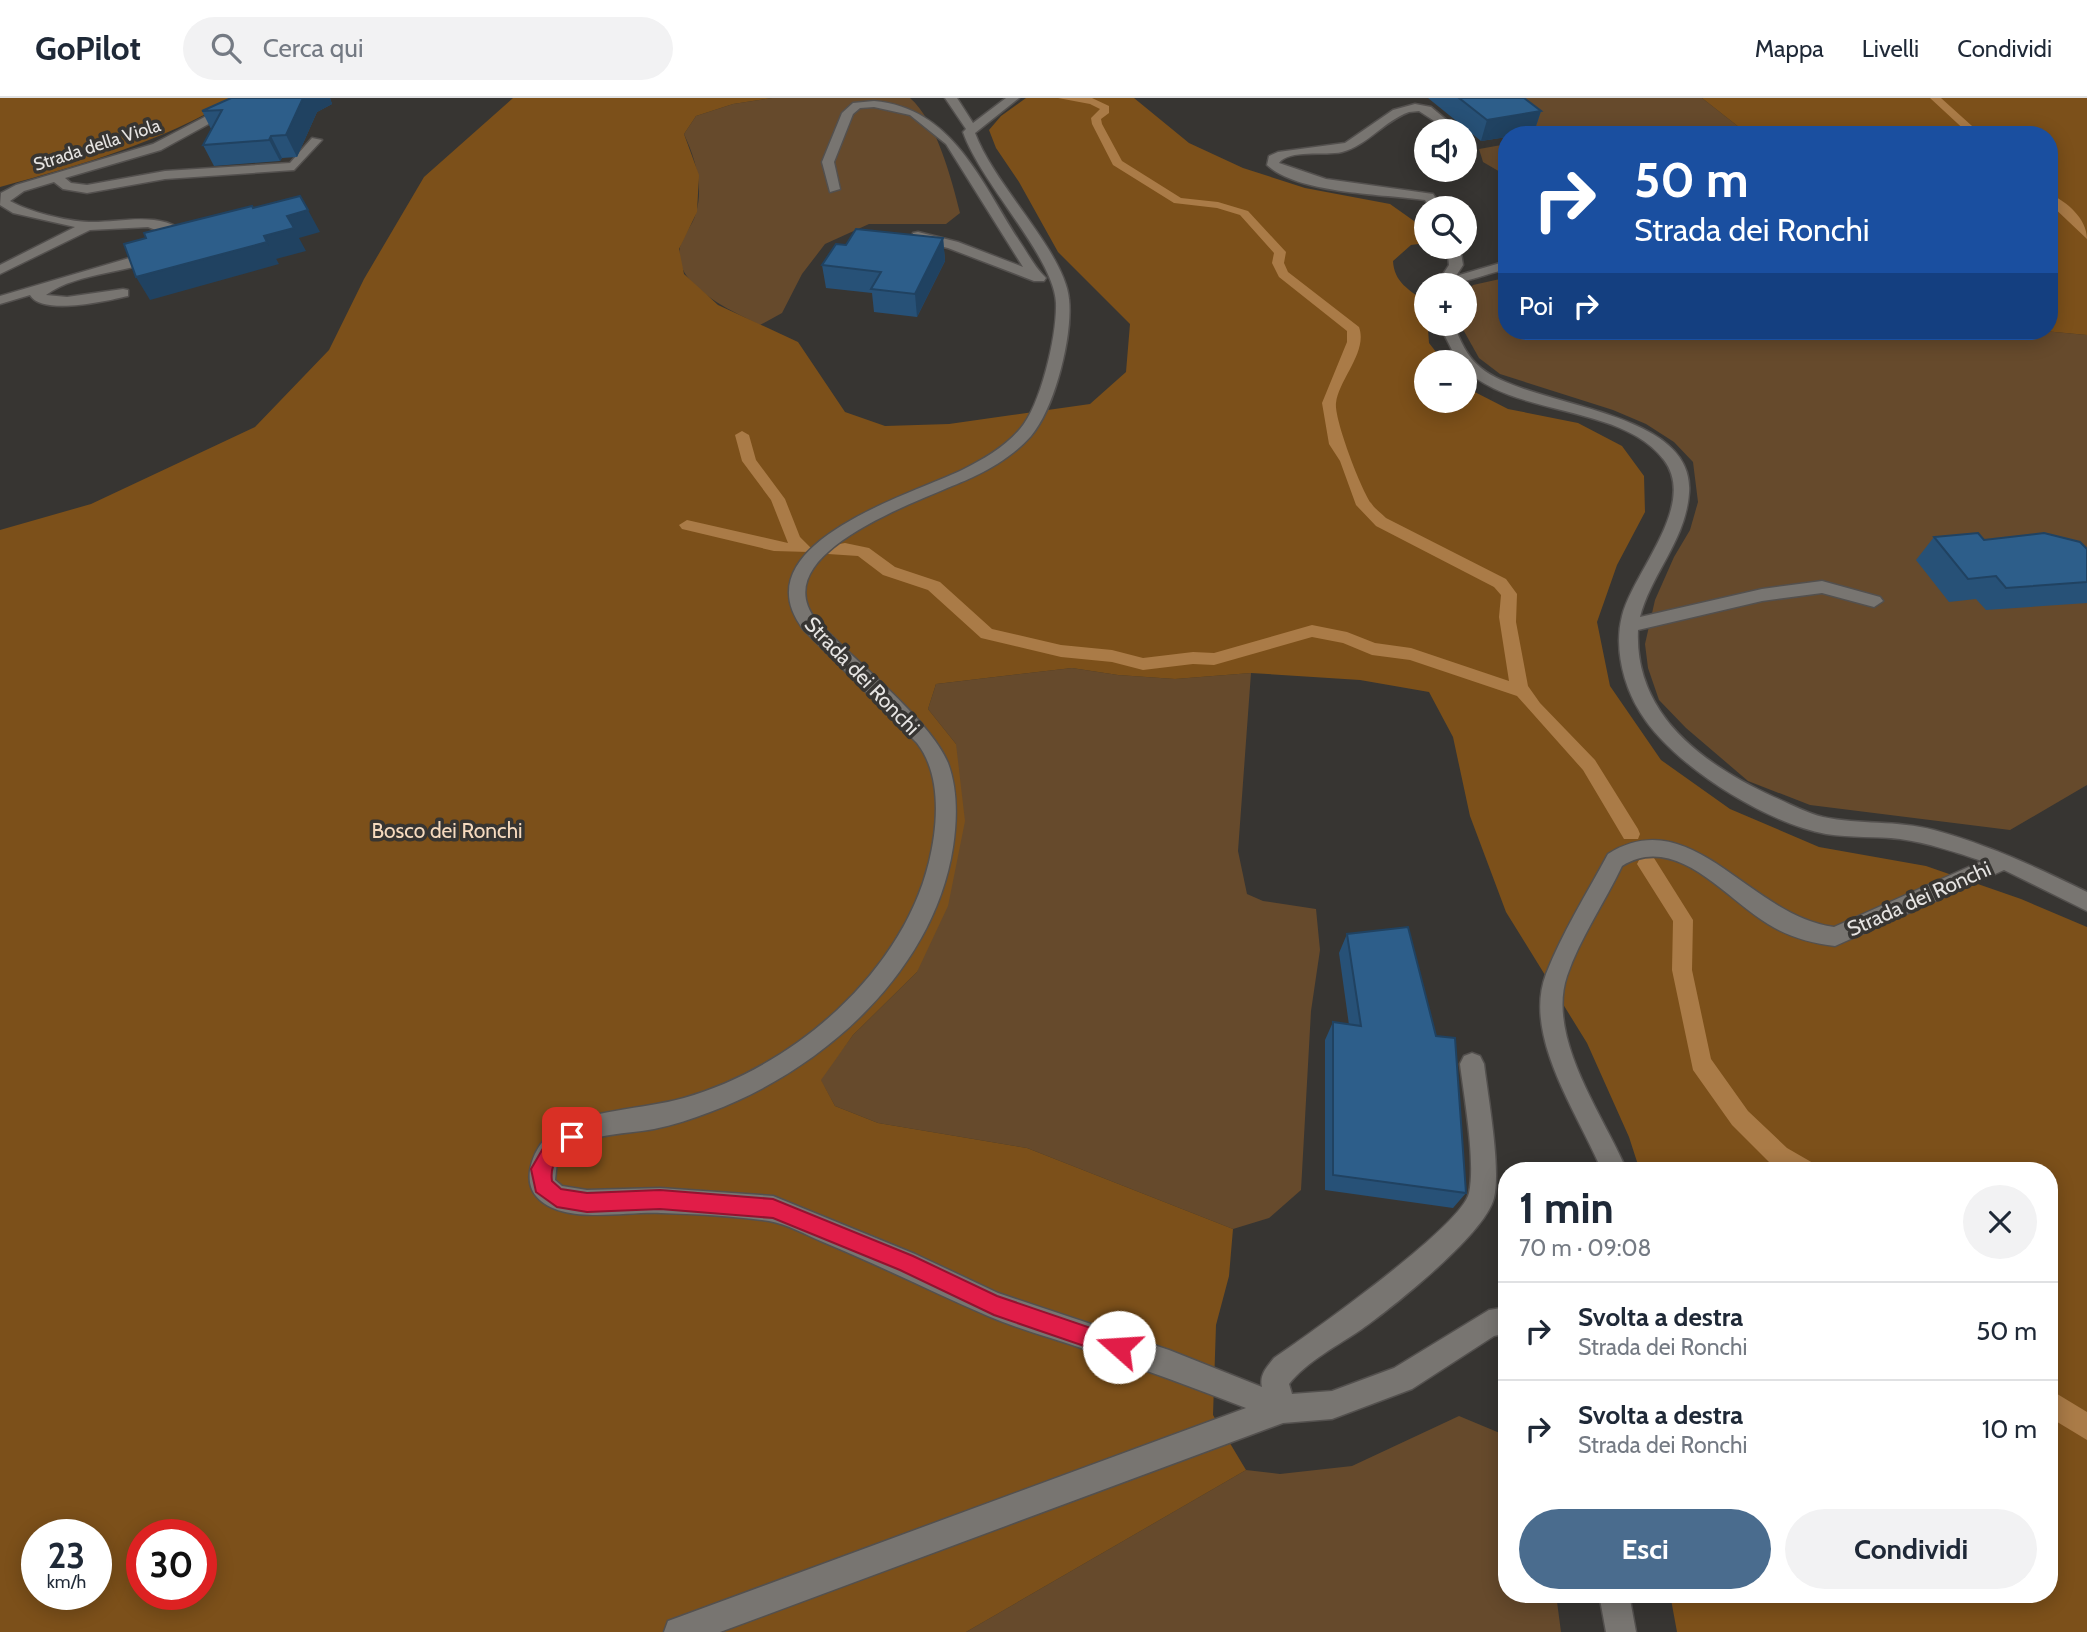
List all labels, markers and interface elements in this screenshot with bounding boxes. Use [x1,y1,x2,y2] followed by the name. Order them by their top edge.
[183,17,673,80] search box
[35,28,141,68] text: GoPilot
[207,29,245,67] icon: search
[263,32,363,64] text: Cerca qui
[1755,34,1824,63] text: Mappa
[1862,34,1919,63] text: Livelli
[1957,34,2052,63] text: Condividi
[31,114,163,176] street label: Strada della Viola
[1414,119,1477,413] map controls
[1414,119,1477,182] button: sound
[1634,150,1749,209] text: 50 m
[1519,154,1610,245] icon: right
[1414,196,1477,259] button: search
[1634,210,1870,249] text: Strada dei Ronchi
[1414,273,1477,336] button: +
[1567,287,1605,325] icon: right
[1519,290,1553,322] text: Poi
[1414,350,1477,413] button: −
[800,611,925,740] street label: Strada dei Ronchi
[372,818,522,843] park label: Bosco dei Ronchi
[1843,856,1994,941] street label: Strada dei Ronchi
[542,1107,602,1167] pin
[553,1118,591,1156] icon: arrive
[1519,1182,1614,1234] text: 1 min
[1963,1185,2037,1259] button: close
[1519,1234,1651,1262] text: 70 m · 09:08
[1578,1301,1743,1333] text: Svolta a destra
[1082,1310,1156,1384] position arrow
[1519,1312,1557,1350] icon: right
[1976,1315,2037,1347] text: 50 m
[1578,1333,1747,1361] text: Strada dei Ronchi
[1578,1399,1743,1431] text: Svolta a destra
[1519,1410,1557,1448] icon: right
[1982,1413,2037,1445] text: 10 m
[1578,1431,1747,1459] text: Strada dei Ronchi
[1519,1509,1771,1589] button: Esci
[1785,1509,2037,1589] button: Condividi
[126,1519,217,1610] speed limit sign: 30
[48,1534,85,1577] text: 23
[47,1571,86,1593] text: km/h

